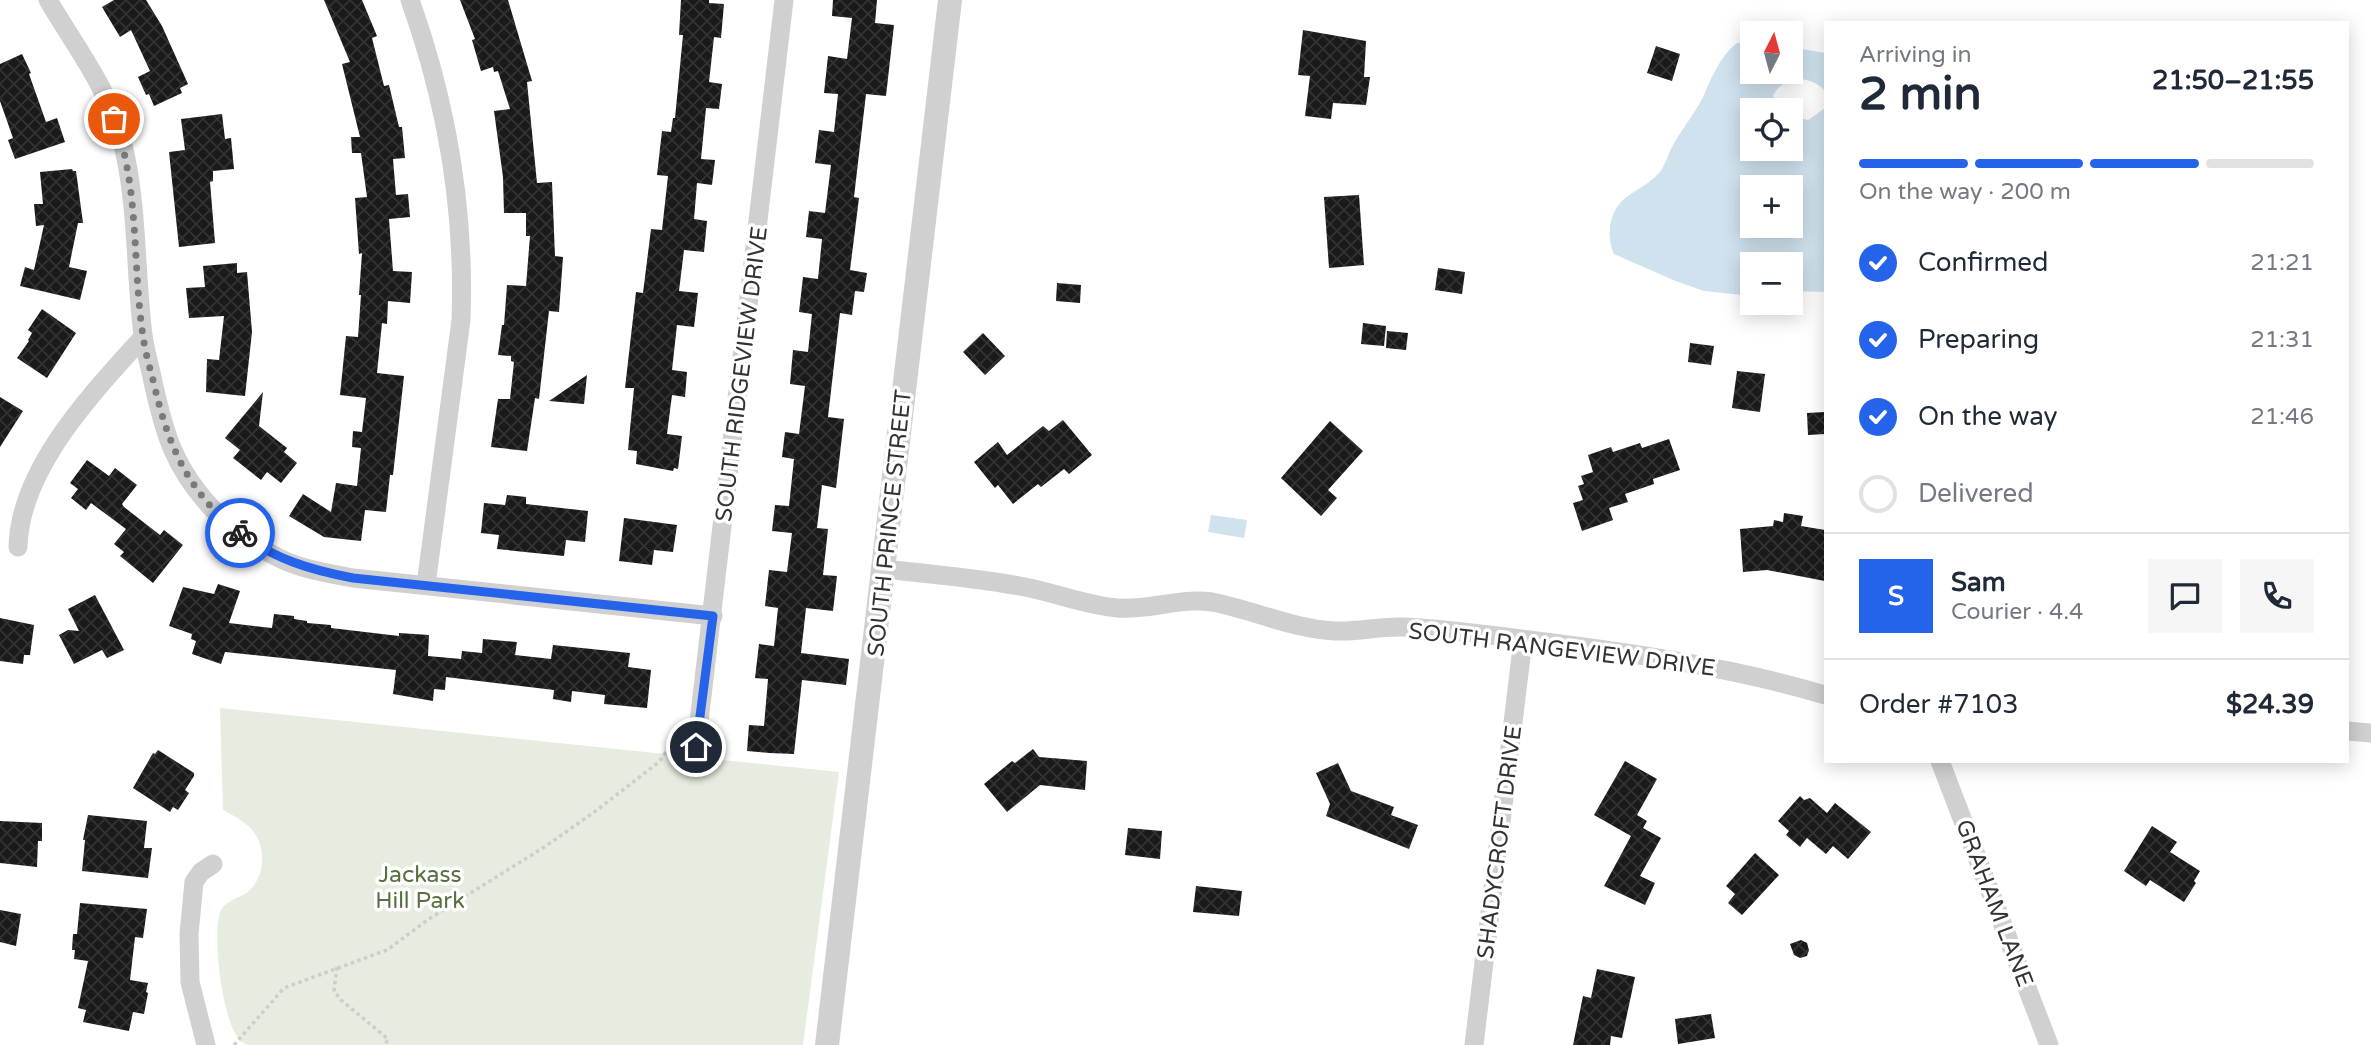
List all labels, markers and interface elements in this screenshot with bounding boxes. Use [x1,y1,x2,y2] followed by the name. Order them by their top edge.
[1740,21,1802,84] north arrow
[1740,21,1803,315] map controls
[1859,41,1972,69] text: Arriving in
[2152,65,2314,96] text: 21:50–21:55
[1859,67,1982,122] text: 2 min
[84,89,144,149] pin
[1740,98,1803,161] button: locate
[95,100,133,138] icon: bag
[1740,175,1803,238] button: +
[1859,178,2071,206] text: On the way · 200 m
[710,225,774,523] street label: SOUTH RIDGEVIEW DRIVE
[1859,244,1897,282] icon: check
[1918,247,2048,278] text: Confirmed
[2250,249,2314,277] text: 21:21
[1740,252,1803,315] button: −
[1859,321,1897,359] icon: check
[1918,324,2039,355] text: Preparing
[2250,326,2314,354] text: 21:31
[862,388,918,658] street label: SOUTH PRINCE STREET
[1859,398,1897,436] icon: check
[1918,401,2058,432] text: On the way
[2250,403,2314,431] text: 21:46
[1918,478,2034,509] text: Delivered
[205,498,275,568] courier
[221,514,259,552] icon: bike
[2148,559,2222,633] button: chat
[2240,559,2314,633] button: phone
[1951,567,2006,598] text: Sam
[1888,581,1904,612] text: S
[1951,598,2083,626] text: Courier · 4.4
[1407,617,1717,683] street label: SOUTH RANGEVIEW DRIVE
[1859,689,2019,720] text: Order #7103
[2226,689,2314,720] text: $24.39
[666,717,726,777] pin
[1472,724,1528,960] street label: SHADYCROFT DRIVE
[677,728,715,766] icon: home
[1949,816,2039,991] street label: GRAHAM LANE
[375,861,465,915] park label: Jackass Hill Park

